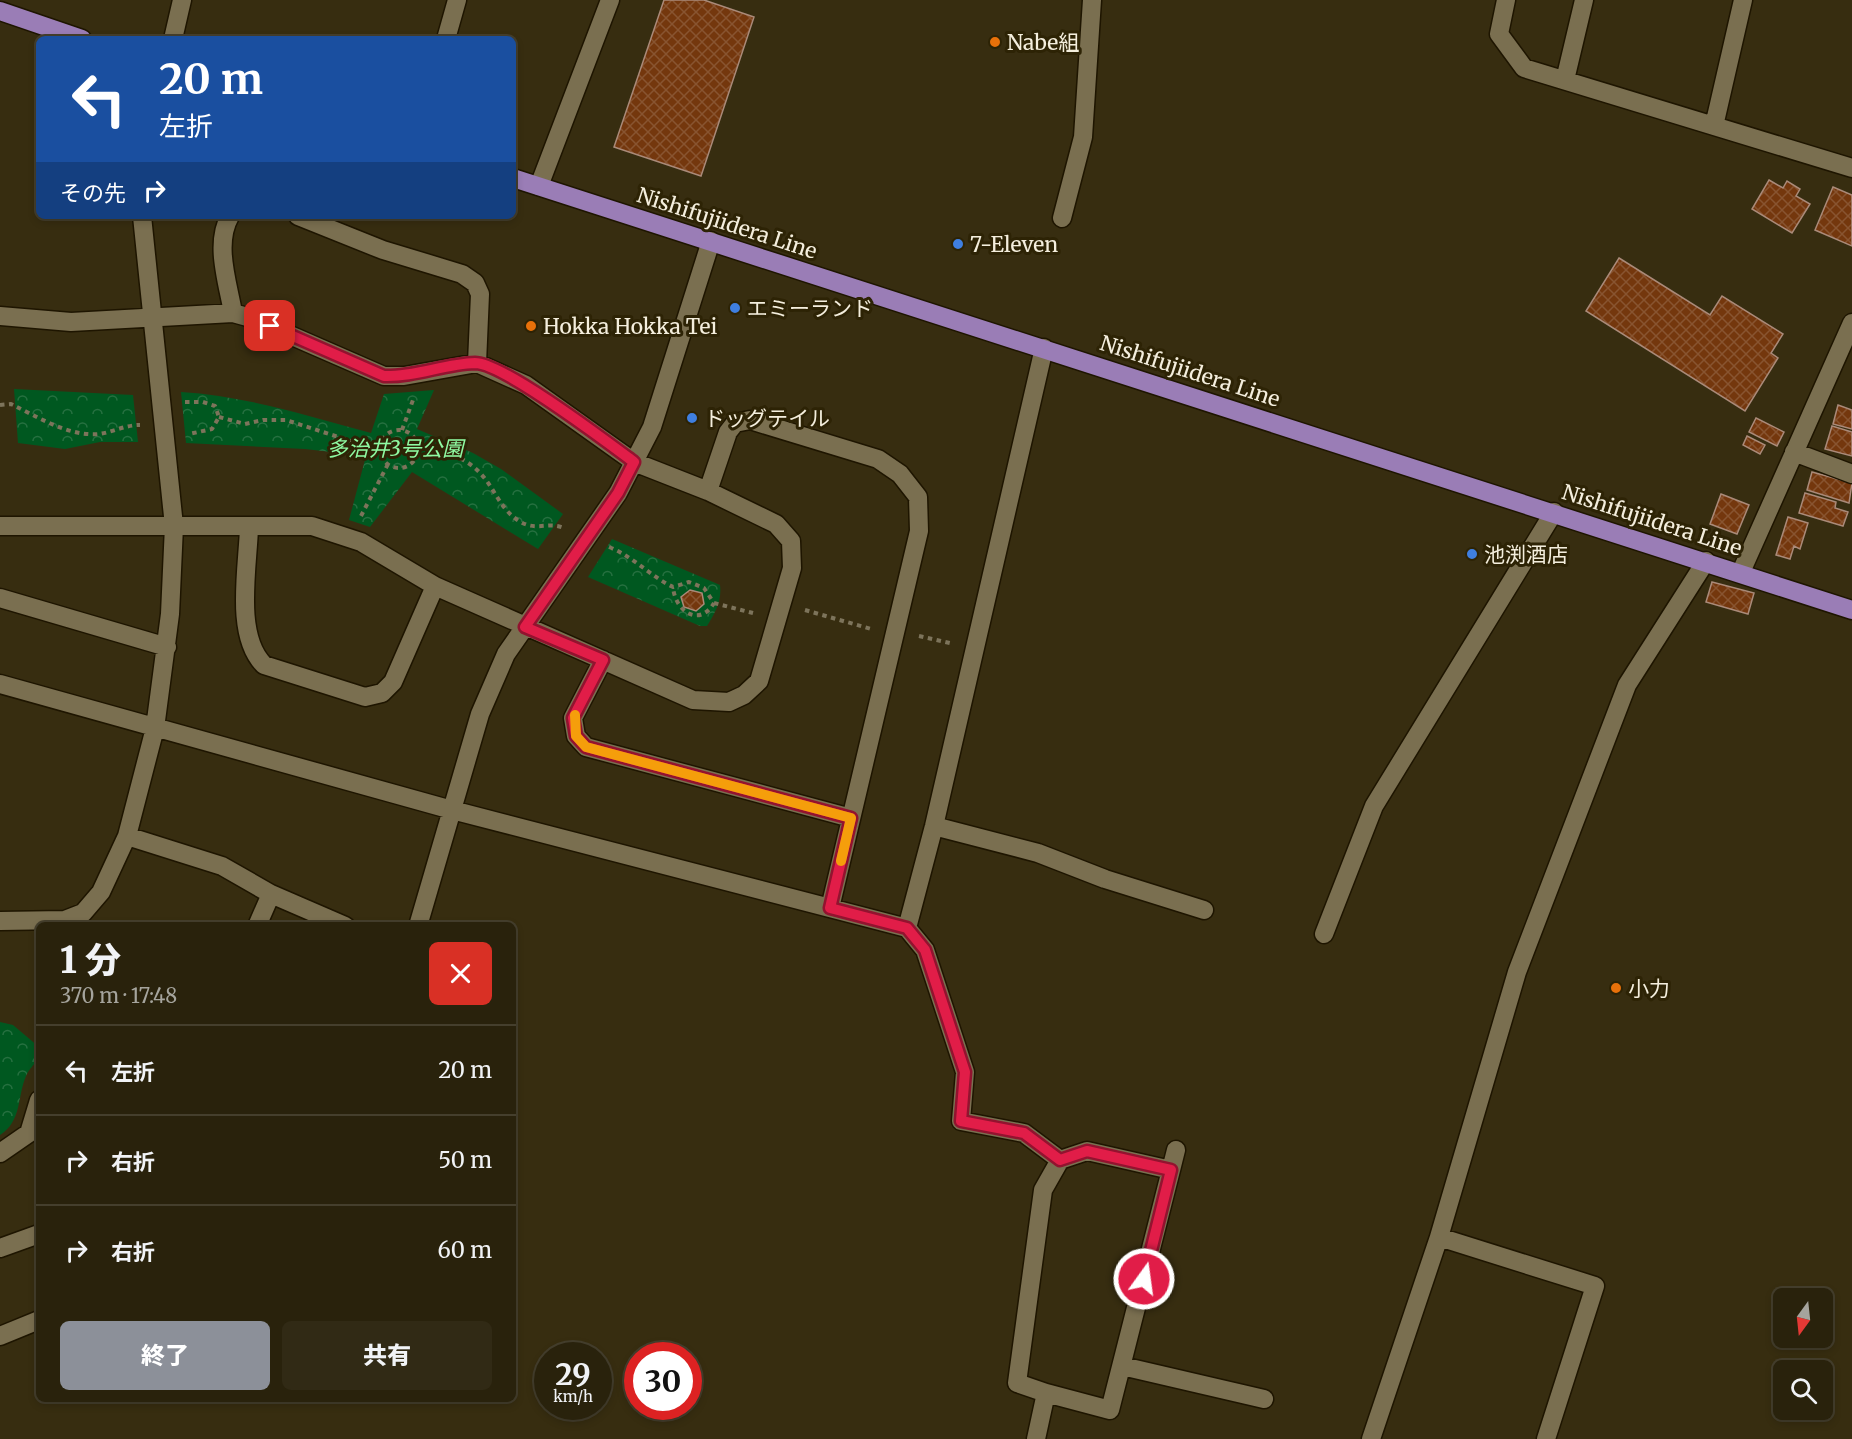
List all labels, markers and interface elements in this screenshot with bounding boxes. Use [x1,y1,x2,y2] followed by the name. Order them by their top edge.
[1007,29,1079,56] place label: Nabe組
[988,35,1002,49] marker: Nabe組
[159,53,263,105] text: 20 m
[60,60,138,138] icon: left
[159,109,213,143] text: 左折
[138,174,171,207] icon: right
[60,179,126,207] text: その先
[634,181,820,265] street label: Nishifujiidera Line
[970,231,1058,258] place label: 7-Eleven
[951,237,965,251] marker: 7-Eleven
[747,295,873,322] place label: エミーランド
[244,300,295,351] pin
[728,301,742,315] marker: エミーランド
[253,309,286,342] icon: arrive
[543,313,718,340] place label: Hokka Hokka Tei
[524,319,538,333] marker: Hokka Hokka Tei
[1097,329,1283,413] street label: Nishifujiidera Line
[704,405,830,432] place label: ドッグテイル
[685,411,699,425] marker: ドッグテイル
[327,435,466,462] park label: 多治井3号公園
[1559,478,1745,562] street label: Nishifujiidera Line
[1484,541,1568,568] place label: 池渕酒店
[1465,547,1479,561] marker: 池渕酒店
[60,938,121,983] text: 1 分
[429,942,492,1005] button: close
[1628,975,1670,1002] place label: 小力
[1609,981,1623,995] marker: 小力
[60,983,177,1008] text: 370 m · 17:48
[60,1054,93,1087] icon: left
[438,1056,492,1084] text: 20 m
[111,1058,155,1086] text: 左折
[60,1144,93,1177] icon: right
[438,1146,492,1174] text: 50 m
[111,1148,155,1176] text: 右折
[60,1234,93,1267] icon: right
[438,1236,492,1264] text: 60 m
[111,1238,155,1266] text: 右折
[1112,1247,1176,1311] position arrow
[1773,1288,1833,1348] north arrow
[1773,1288,1833,1420] map controls
[60,1321,270,1390] button: 終了
[282,1321,492,1390] button: 共有
[624,1342,702,1420] speed limit sign: 30
[555,1355,591,1393] text: 29
[1773,1360,1833,1420] button: search
[553,1387,593,1406] text: km/h

